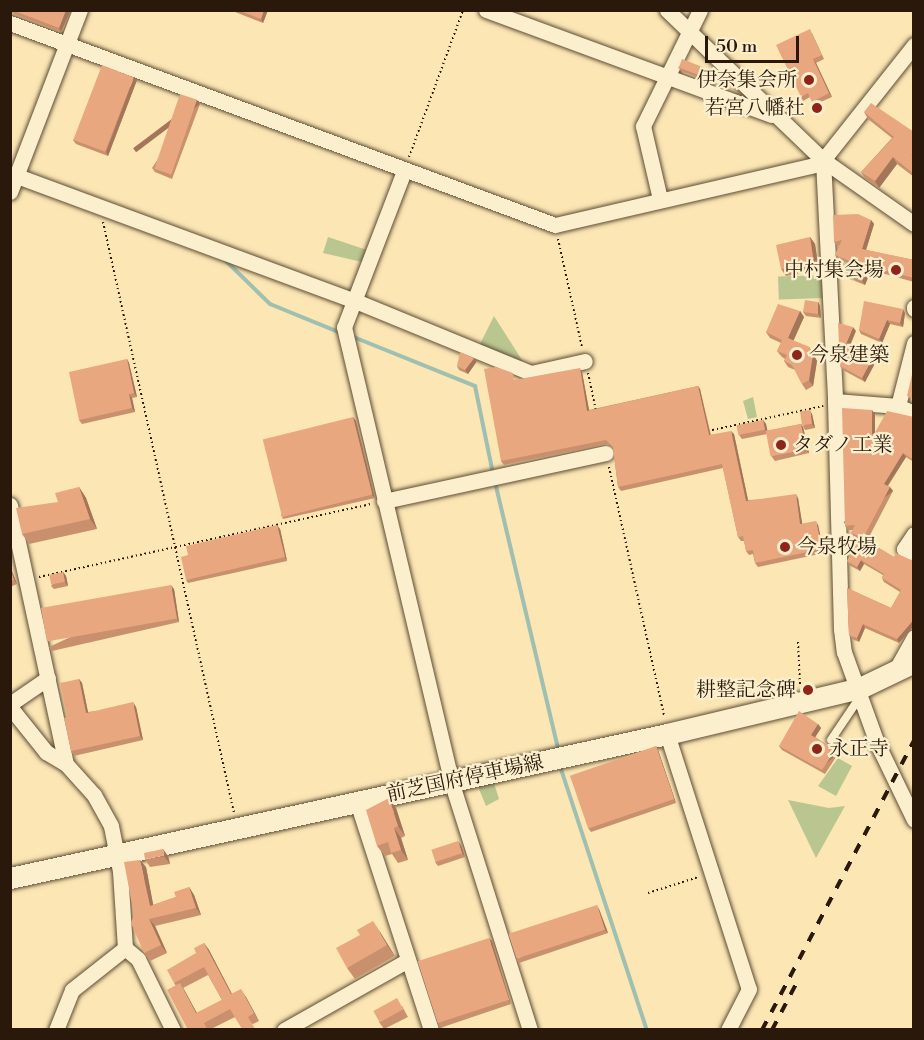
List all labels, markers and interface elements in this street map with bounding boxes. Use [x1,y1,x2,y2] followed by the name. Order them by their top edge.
[708,24,802,62] scale bar
[716,35,757,58] text: 50 m
[697,68,797,92] place label: 伊奈集会所
[802,73,816,87] marker: 伊奈集会所
[705,96,805,120] place label: 若宮八幡社
[810,101,824,115] marker: 若宮八幡社
[784,258,884,282] place label: 中村集会場
[889,263,903,277] marker: 中村集会場
[809,343,889,367] place label: 今泉建築
[790,348,804,362] marker: 今泉建築
[793,433,893,457] place label: タダノ工業
[774,438,788,452] marker: タダノ工業
[797,535,877,559] place label: 今泉牧場
[778,540,792,554] marker: 今泉牧場
[696,678,796,702] place label: 耕整記念碑
[801,683,815,697] marker: 耕整記念碑
[829,737,889,761] place label: 永正寺
[810,742,824,756] marker: 永正寺
[384,751,546,807] street label: 前芝国府停車場線

